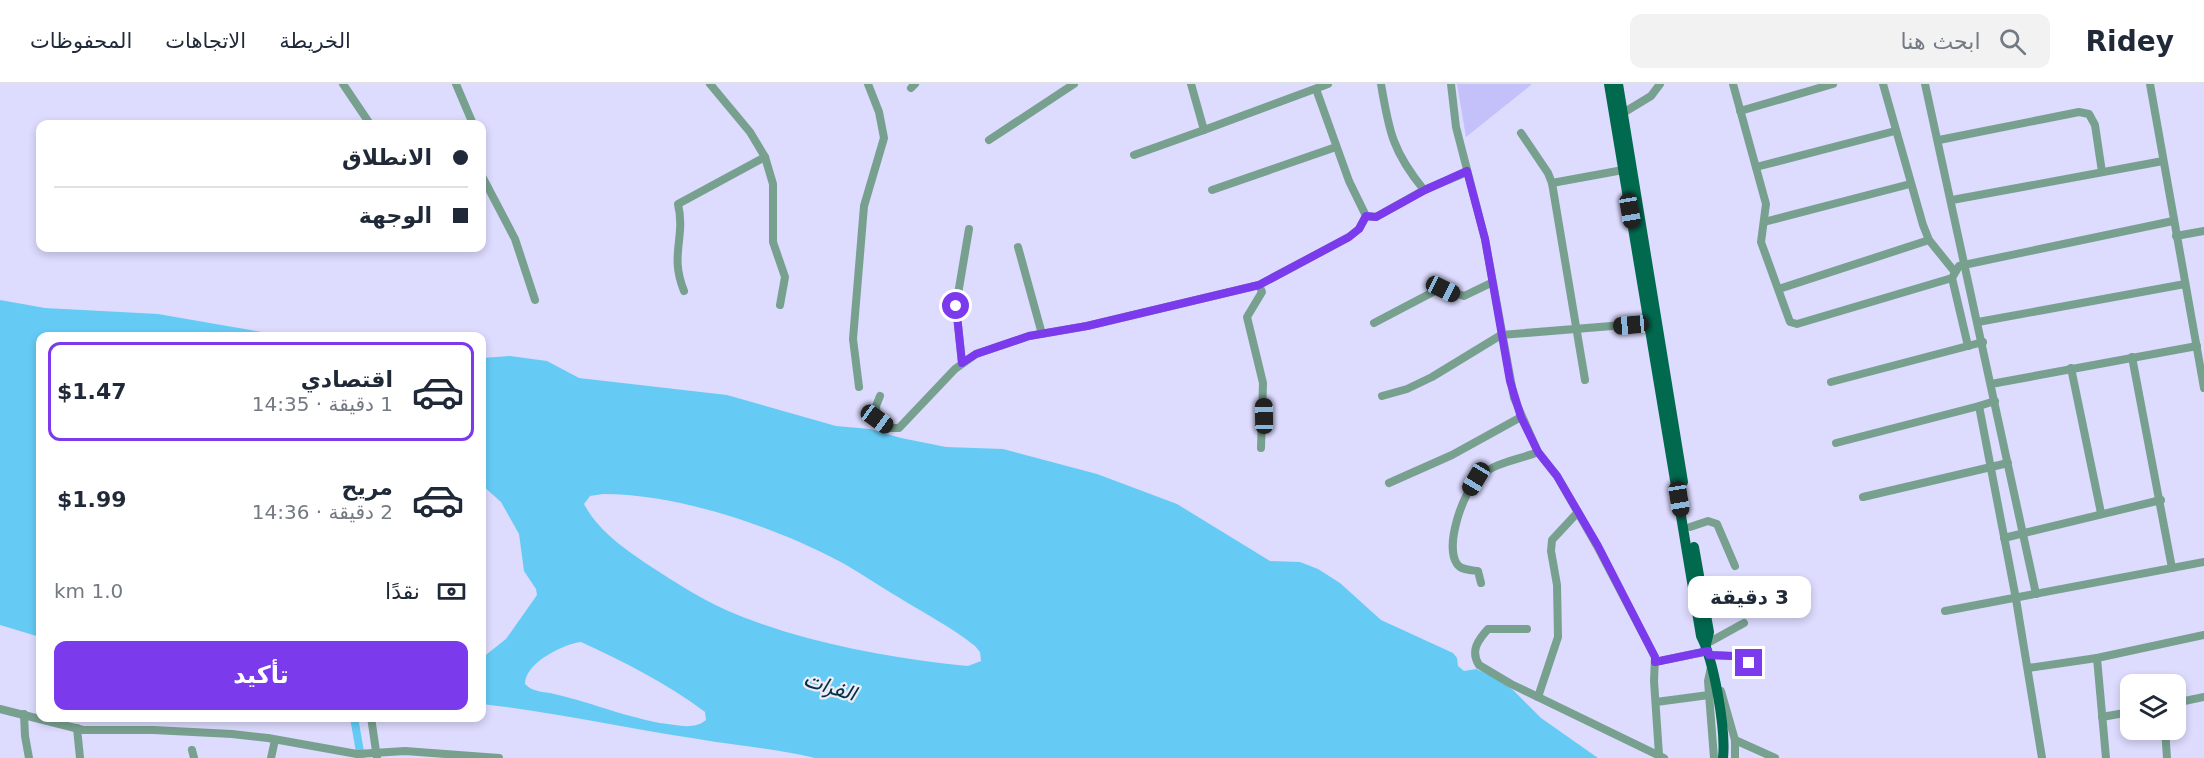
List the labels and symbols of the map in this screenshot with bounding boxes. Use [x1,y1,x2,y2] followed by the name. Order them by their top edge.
[1618,192,1642,230] car
[1423,273,1463,305] car
[942,292,969,319] route start
[1612,314,1650,336] car
[1255,398,1273,434] car
[857,401,897,437] car
[1459,459,1493,499] car
[1667,480,1691,518] car
[1688,576,1810,618] callout: 3 دقيقة
[1735,649,1762,676] route end
[800,666,862,708] water label: الفرات

